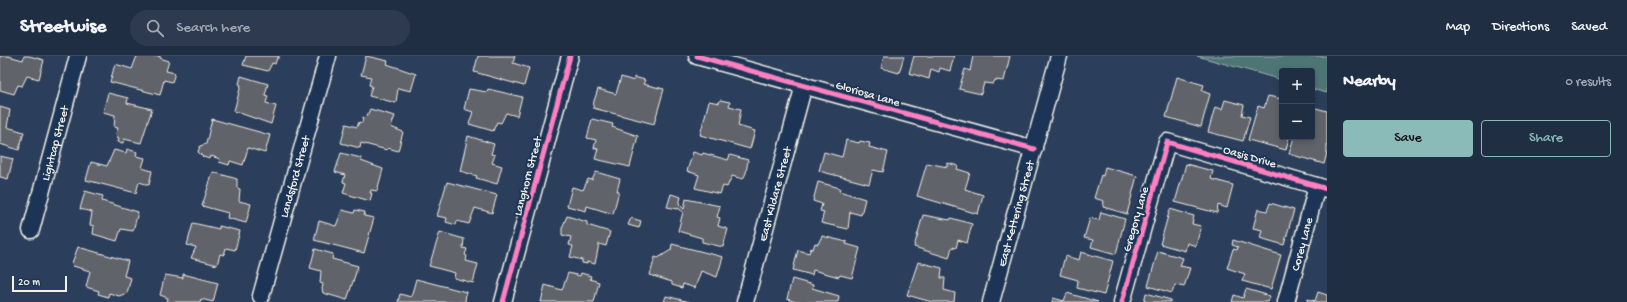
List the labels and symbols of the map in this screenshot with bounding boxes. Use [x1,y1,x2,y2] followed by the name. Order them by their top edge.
[834,79,902,111] street label: Gloriosa Lane
[40,104,73,183] street label: Lightcap Street
[278,134,315,220] street label: Landsford Street
[512,134,546,217] street label: Langhorn Street
[1221,144,1278,172] street label: Oasis Drive
[757,145,796,243] street label: East Kildare Street
[996,158,1039,268] street label: East Kettering Street
[1121,185,1153,254] street label: Gregory Lane
[1290,215,1317,273] street label: Corey Lane
[12,274,67,293] scale bar

